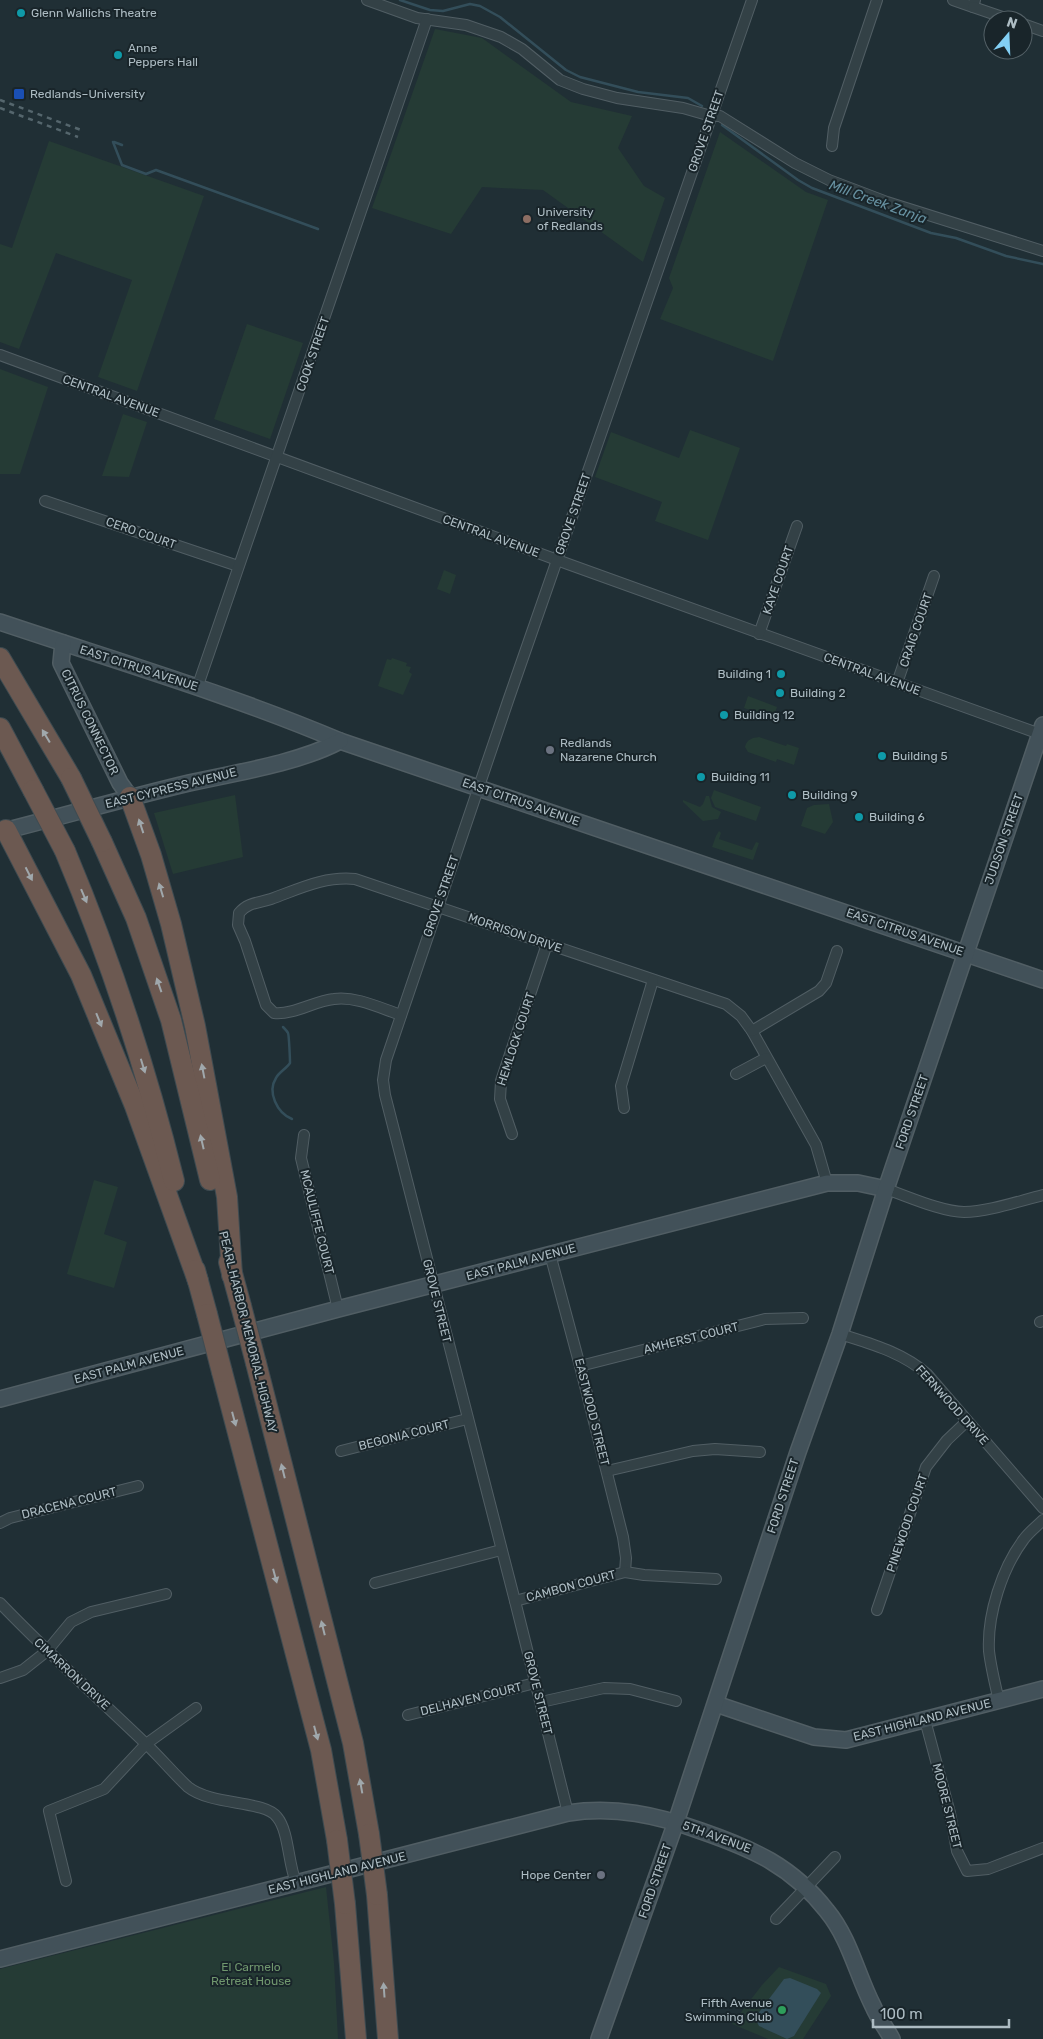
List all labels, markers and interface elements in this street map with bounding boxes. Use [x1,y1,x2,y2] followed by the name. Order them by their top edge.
[31,6,157,20] place label: Glenn Wallichs Theatre
[15,7,27,19] marker: Glenn Wallichs Theatre
[983,10,1033,60] north arrow
[1005,14,1020,33] text: N
[128,41,198,69] place label: Anne Peppers Hall
[112,49,124,61] marker: Anne Peppers Hall
[12,87,26,101] marker: Redlands–University
[30,87,145,101] place label: Redlands–University
[685,88,727,174] street label: GROVE STREET
[827,176,929,228] water label: Mill Creek Zanja
[537,205,603,233] place label: University of Redlands
[521,213,533,225] marker: University of Redlands
[294,315,332,393] street label: COOK STREET
[61,372,161,420] street label: CENTRAL AVENUE
[552,471,594,557] street label: GROVE STREET
[441,512,541,560] street label: CENTRAL AVENUE
[104,514,178,552] street label: CERO COURT
[760,544,796,616] street label: KAYE COURT
[897,591,935,669] street label: CRAIG COURT
[78,642,200,694] street label: EAST CITRUS AVENUE
[822,650,922,698] street label: CENTRAL AVENUE
[58,667,122,777] street label: CITRUS CONNECTOR
[717,667,771,681] place label: Building 1
[775,668,787,680] marker: Building 1
[790,686,846,700] place label: Building 2
[774,687,786,699] marker: Building 2
[734,708,795,722] place label: Building 12
[718,709,730,721] marker: Building 12
[42,730,51,743] one-way arrow
[560,736,657,764] place label: Redlands Nazarene Church
[544,744,556,756] marker: Redlands Nazarene Church
[892,749,948,763] place label: Building 5
[876,750,888,762] marker: Building 5
[104,765,238,811] street label: EAST CYPRESS AVENUE
[711,770,770,784] place label: Building 11
[695,771,707,783] marker: Building 11
[460,775,582,829] street label: EAST CITRUS AVENUE
[802,788,858,802] place label: Building 9
[786,789,798,801] marker: Building 9
[982,792,1026,886] street label: JUDSON STREET
[869,810,925,824] place label: Building 6
[853,811,865,823] marker: Building 6
[137,818,144,833] one-way arrow
[420,853,462,939] street label: GROVE STREET
[25,866,33,881] one-way arrow
[156,882,164,897] one-way arrow
[80,889,88,903] one-way arrow
[844,905,966,959] street label: EAST CITRUS AVENUE
[466,910,564,956] street label: MORRISON DRIVE
[155,978,162,993] one-way arrow
[494,990,538,1087] street label: HEMLOCK COURT
[95,1013,103,1028] one-way arrow
[140,1058,148,1073] one-way arrow
[199,1063,207,1078] one-way arrow
[893,1073,931,1151] street label: FORD STREET
[198,1134,206,1149] one-way arrow
[297,1168,337,1276] street label: MCAULIFFE COURT
[216,1230,280,1435] street label: PEARL HARBOR MEMORIAL HIGHWAY
[465,1241,577,1283] street label: EAST PALM AVENUE
[420,1258,454,1344] street label: GROVE STREET
[642,1319,740,1357] street label: AMHERST COURT
[73,1344,185,1386] street label: EAST PALM AVENUE
[572,1357,612,1467] street label: EASTWOOD STREET
[913,1362,991,1448] street label: FERNWOOD DRIVE
[231,1411,239,1426] one-way arrow
[357,1417,451,1453] street label: BEGONIA COURT
[764,1457,802,1535] street label: FORD STREET
[279,1463,287,1478] one-way arrow
[884,1472,930,1574] street label: PINEWOOD COURT
[20,1484,118,1522] street label: DRACENA COURT
[525,1567,617,1605] street label: CAMBON COURT
[272,1569,280,1584] one-way arrow
[319,1621,327,1636] one-way arrow
[31,1635,113,1713] street label: CIMARRON DRIVE
[521,1650,555,1736] street label: GROVE STREET
[419,1680,523,1718] street label: DELHAVEN COURT
[852,1696,992,1744] street label: EAST HIGHLAND AVENUE
[313,1726,321,1741] one-way arrow
[930,1762,964,1850] street label: MOORE STREET
[356,1778,364,1794] one-way arrow
[681,1818,753,1856] street label: 5TH AVENUE
[636,1842,674,1920] street label: FORD STREET
[267,1849,407,1897] street label: EAST HIGHLAND AVENUE
[521,1868,591,1882] place label: Hope Center
[595,1869,607,1881] marker: Hope Center
[211,1960,291,1988] park label: El Carmelo Retreat House
[380,1982,388,1998] one-way arrow
[685,1996,772,2024] place label: Fifth Avenue Swimming Club
[873,1996,1009,2028] scale bar
[776,2004,788,2016] marker: Fifth Avenue Swimming Club
[880,2005,922,2023] text: 100 m

